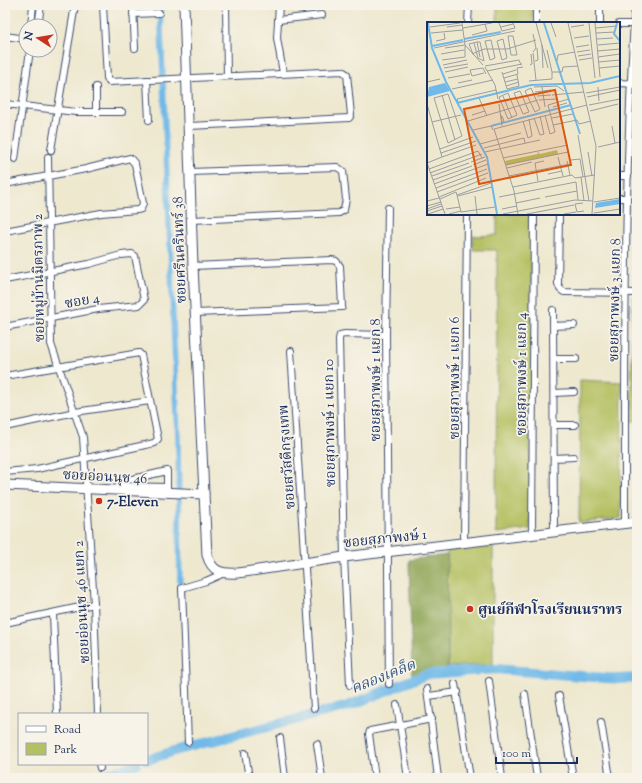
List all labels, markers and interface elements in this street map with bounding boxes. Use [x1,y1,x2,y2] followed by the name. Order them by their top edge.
[18,18,58,58] north arrow
[427,22,620,215] inset map
[20,30,38,43] text: N
[168,196,193,304] street label: ซอยศรีนครินทร์ 38
[29,213,51,342] street label: ซอยหมู่บ้านมิตรภาพ 2
[604,238,627,362] street label: ซอยสุภาพงษ์ 3 แยก 8
[63,289,101,315] street label: ซอย 4
[512,312,533,436] street label: ซอยสุภาพงษ์ 1 แยก 4
[445,316,466,439] street label: ซอยสุภาพงษ์ 1 แยก 6
[366,319,387,441] street label: ซอยสุภาพงษ์ 1 แยก 8
[319,359,342,487] street label: ซอยสุภาพงษ์ 1 แยก 10
[274,404,302,510] street label: ซอยสวัสดีกรุงเทพ
[62,466,148,490] street label: ซอยอ่อนนุช 46
[107,493,159,513] place label: 7-Eleven
[94,496,104,506] marker: 7-Eleven
[342,525,428,554] street label: ซอยสุภาพงษ์ 1
[70,539,96,664] street label: ซอยอ่อนนุช 46 แยก 2
[478,599,622,621] place label: ศูนย์กีฬาโรงเรียนนราทร
[465,604,475,614] marker: ศูนย์กีฬาโรงเรียนนราทร
[348,655,419,700] water label: คลองเคล็ด
[18,713,148,765] legend
[54,721,81,739] text: Road
[496,739,577,765] scale bar
[54,741,77,759] text: Park
[502,745,531,763] text: 100 m

